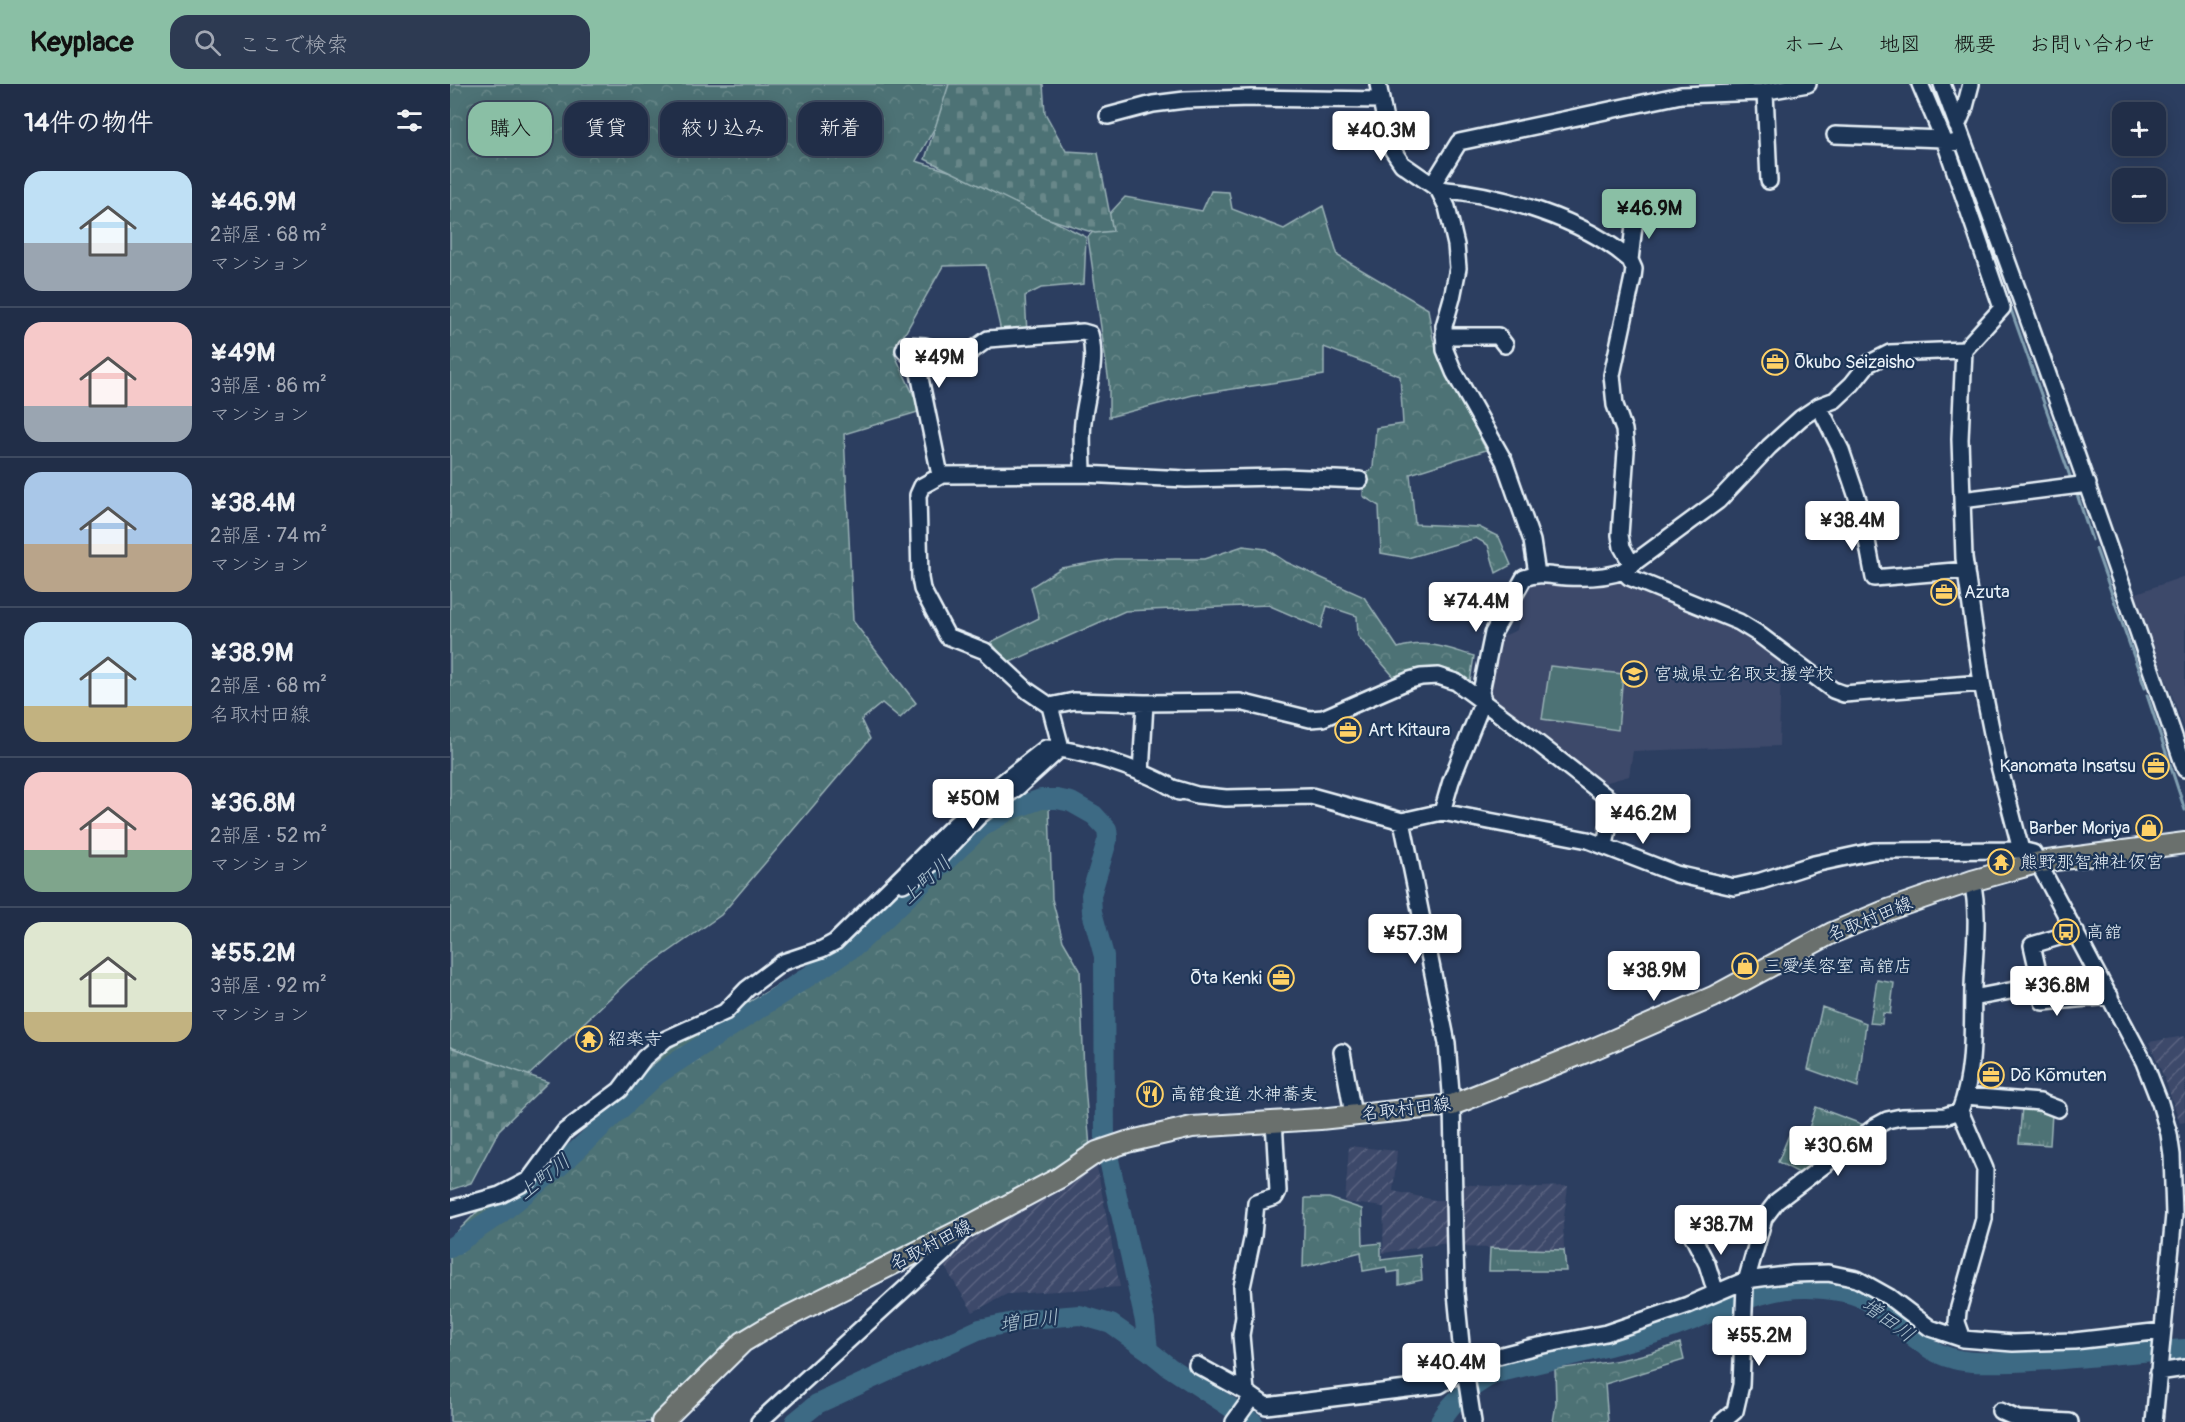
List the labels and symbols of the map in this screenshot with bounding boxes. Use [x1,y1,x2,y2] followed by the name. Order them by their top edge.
[1332,111,1430,162] pin: ¥40.3M
[1600,189,1698,240] pin: ¥46.9M
[903,338,975,389] pin: ¥49M
[1760,347,1790,377] office icon: Ōkubo Seizaisho
[1794,351,1915,374] place label: Ōkubo Seizaisho
[1803,501,1901,552] pin: ¥38.4M
[1929,577,1959,607] office icon: Azuta
[1964,581,2010,604] place label: Azuta
[1427,582,1525,633] pin: ¥74.4M
[1619,659,1649,689] school or university icon: 宮城県立名取支援学校
[1654,663,1834,686] place label: 宮城県立名取支援学校
[1333,715,1363,745] office icon: Art Kitaura
[1368,719,1450,742] place label: Art Kitaura
[2141,751,2171,781] office icon: Kanomata Insatsu
[2000,755,2136,778] place label: Kanomata Insatsu
[937,779,1009,830] pin: ¥50M
[1594,794,1692,845] pin: ¥46.2M
[2134,813,2164,843] shop icon: Barber Moriya
[2029,817,2130,840] place label: Barber Moriya
[1986,847,2016,877] temple icon: 熊野那智神社仮宮
[896,850,956,910] water label: 上町川
[2020,851,2164,874] place label: 熊野那智神社仮宮
[1824,891,1916,947] street label: 名取村田線
[1366,914,1464,965] pin: ¥57.3M
[2051,917,2081,947] bus stop icon: 高舘
[2086,921,2122,944] place label: 高舘
[1605,951,1703,1002] pin: ¥38.9M
[1730,951,1760,981] shop icon: 三愛美容室 高舘店
[1764,955,1912,978] place label: 三愛美容室 高舘店
[1266,963,1296,993] office icon: Ōta Kenki
[2008,966,2106,1017] pin: ¥36.8M
[1190,967,1262,990] place label: Ōta Kenki
[574,1024,604,1054] temple icon: 紹楽寺
[608,1028,662,1051] place label: 紹楽寺
[1976,1060,2006,1090] office icon: Dō Kōmuten
[2010,1064,2107,1087] place label: Dō Kōmuten
[1135,1079,1165,1109] restaurant icon: 高舘食道 水神蕎麦
[1170,1083,1318,1106] place label: 高舘食道 水神蕎麦
[1360,1092,1452,1126] street label: 名取村田線
[1789,1126,1887,1177] pin: ¥30.6M
[513,1149,575,1205] water label: 上町川
[1672,1205,1770,1256] pin: ¥38.7M
[886,1214,976,1276] street label: 名取村田線
[1856,1292,1920,1348] water label: 増田川
[998,1304,1060,1338] water label: 増田川
[1710,1316,1808,1367] pin: ¥55.2M
[1402,1343,1500,1394] pin: ¥40.4M

